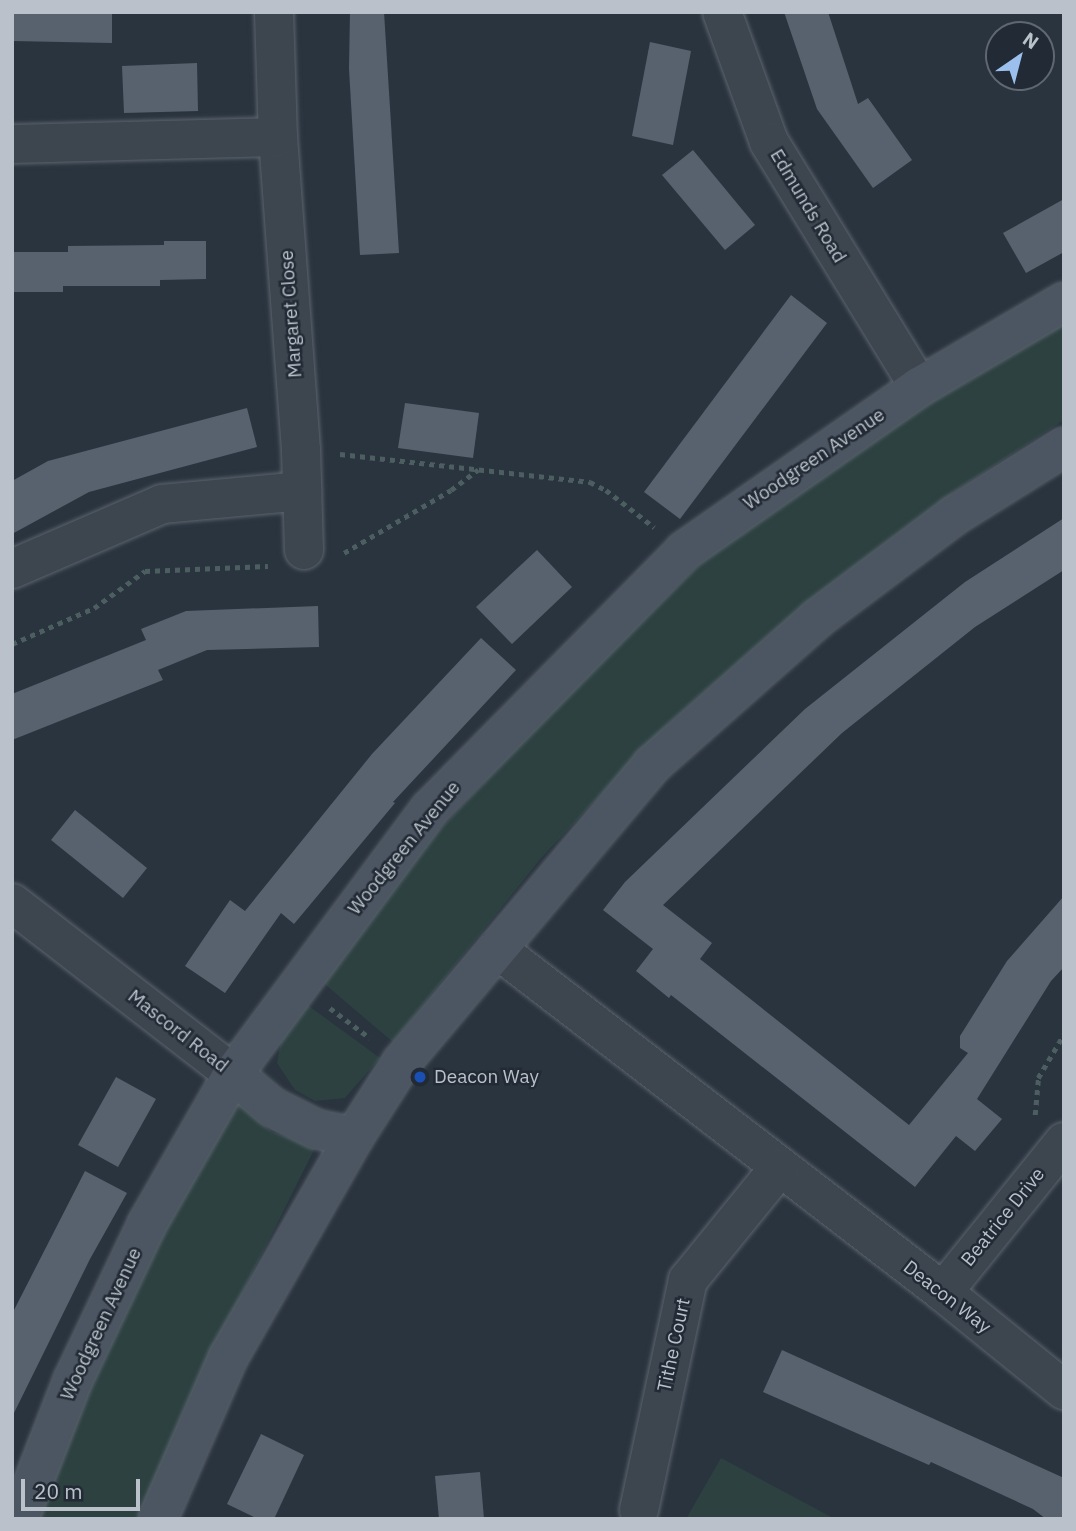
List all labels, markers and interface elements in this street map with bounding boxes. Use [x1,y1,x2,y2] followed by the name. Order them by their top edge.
[985,21,1055,91] north arrow
[1018,27,1043,54] text: N
[765,145,851,267] street label: Edmunds Road
[275,249,307,379] street label: Margaret Close
[739,403,889,515] street label: Woodgreen Avenue
[343,777,465,919] street label: Woodgreen Avenue
[123,985,233,1077] street label: Mascord Road
[434,1066,539,1088] place label: Deacon Way
[412,1069,428,1085] marker: Deacon Way
[956,1163,1050,1271] street label: Beatrice Drive
[56,1244,146,1404] street label: Woodgreen Avenue
[899,1256,995,1338] street label: Deacon Way
[653,1296,695,1394] street label: Tithe Court
[24,1464,144,1508] scale bar
[34,1477,83,1505] text: 20 m

